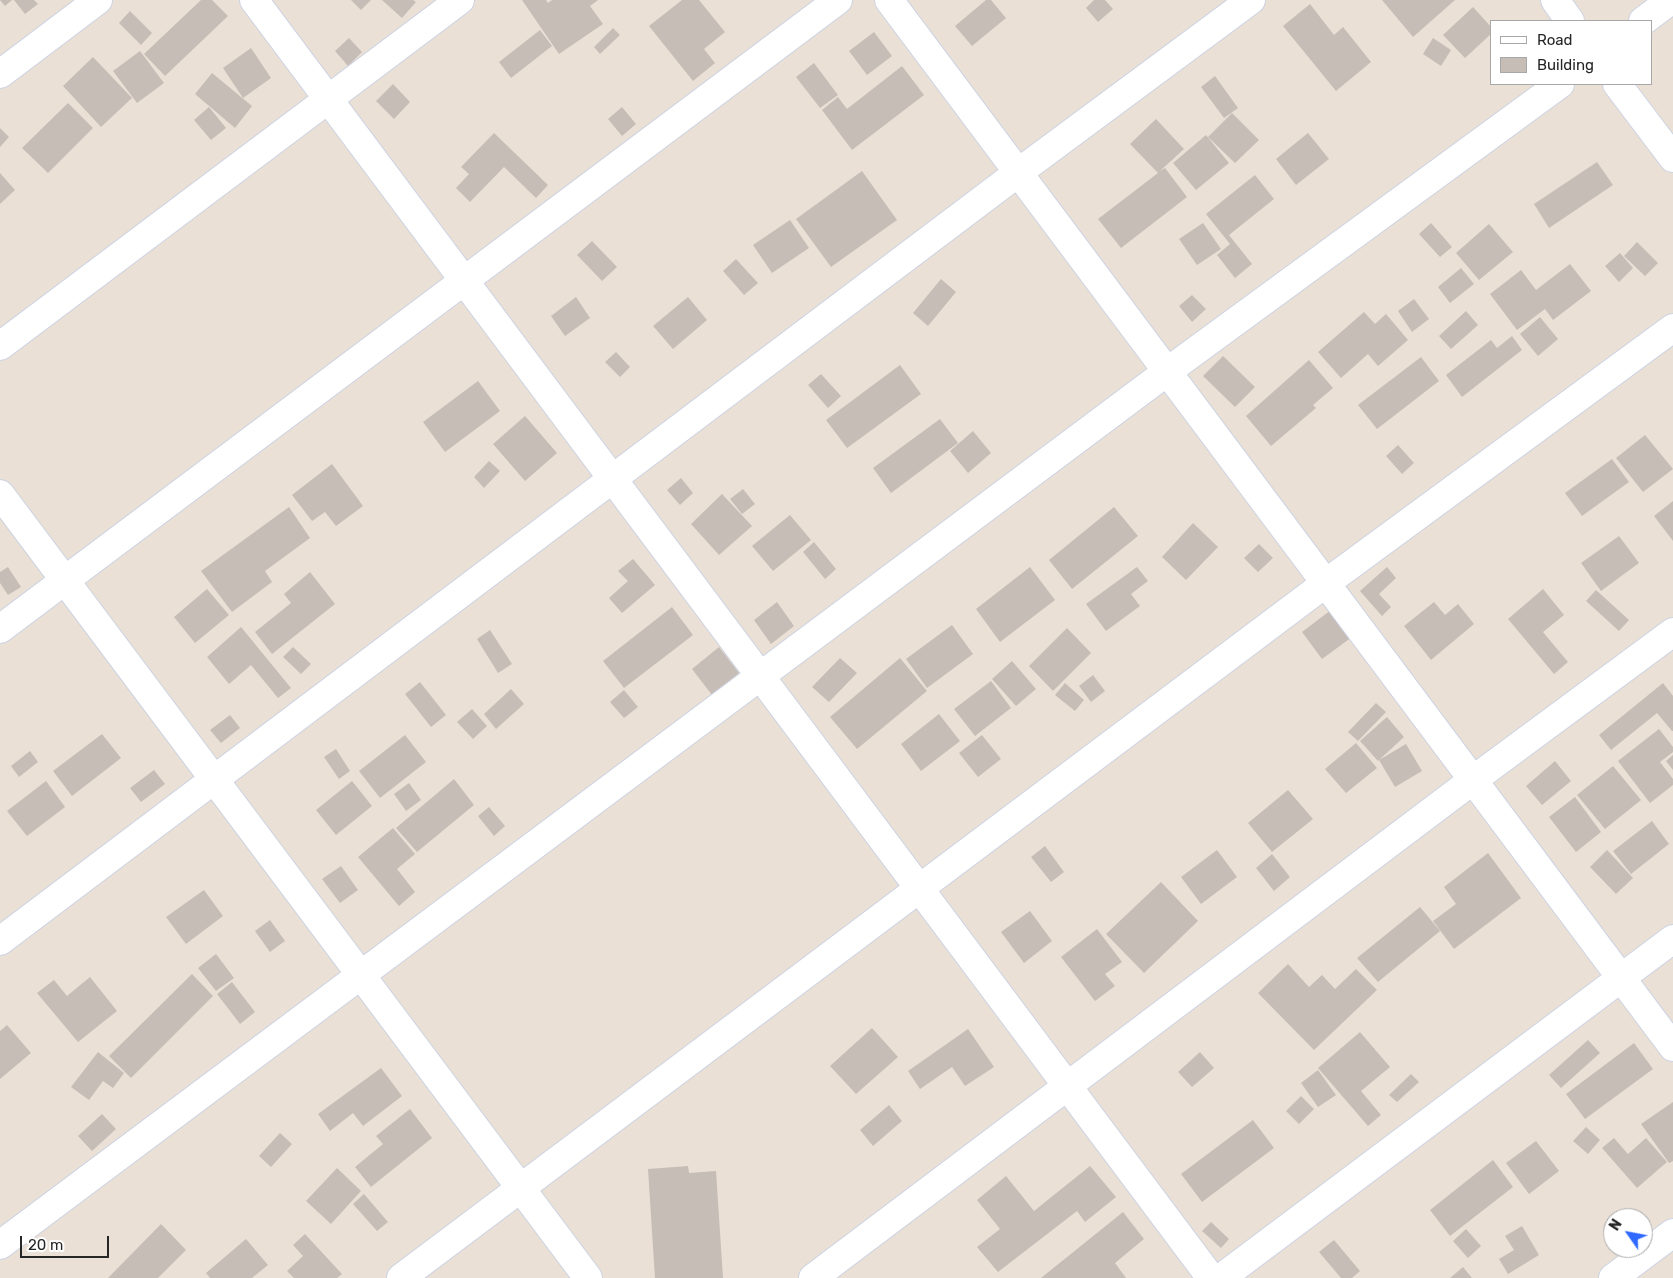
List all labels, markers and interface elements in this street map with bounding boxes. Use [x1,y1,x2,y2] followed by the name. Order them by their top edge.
[1490,20,1653,85] legend
[1537,31,1573,49] text: Road
[1537,56,1594,74] text: Building
[1603,1208,1653,1258] north arrow
[1606,1216,1626,1234] text: N
[22,1226,111,1258] scale bar
[28,1236,63,1254] text: 20 m

